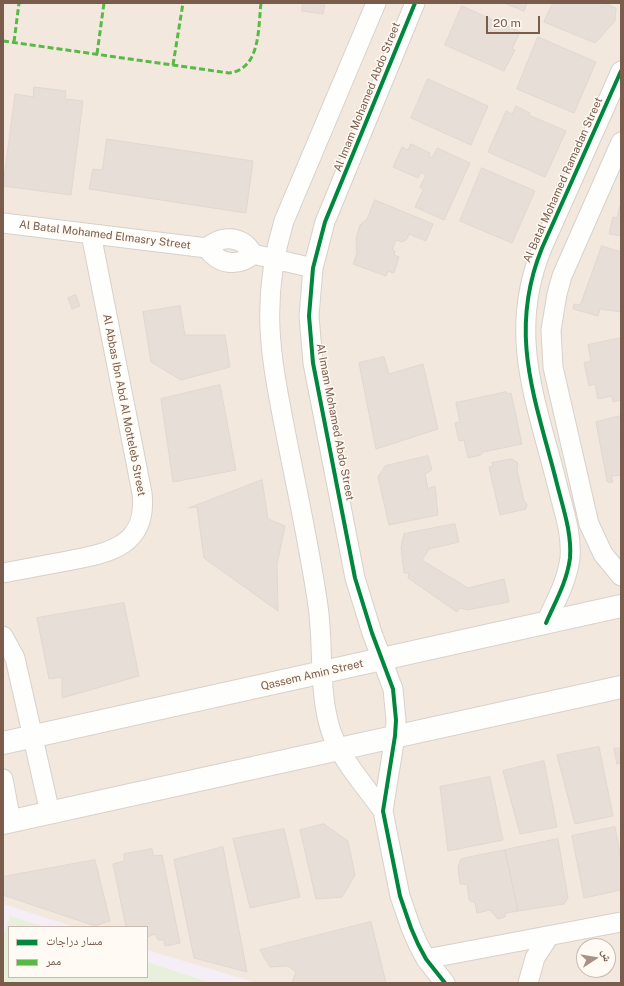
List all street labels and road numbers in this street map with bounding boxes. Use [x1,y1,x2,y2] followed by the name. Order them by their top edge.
[331,20,403,174] street label: Al Imam Mohamed Abdo Street
[520,95,606,265] street label: Al Batal Mohamed Ramadan Street
[18,218,192,252] street label: Al Batal Mohamed Elmasry Street
[100,313,148,497] street label: Al Abbas Ibn Abd Al Motteleb Street
[313,342,357,502] street label: Al Imam Mohamed Abdo Street
[259,657,365,693] street label: Qassem Amin Street

